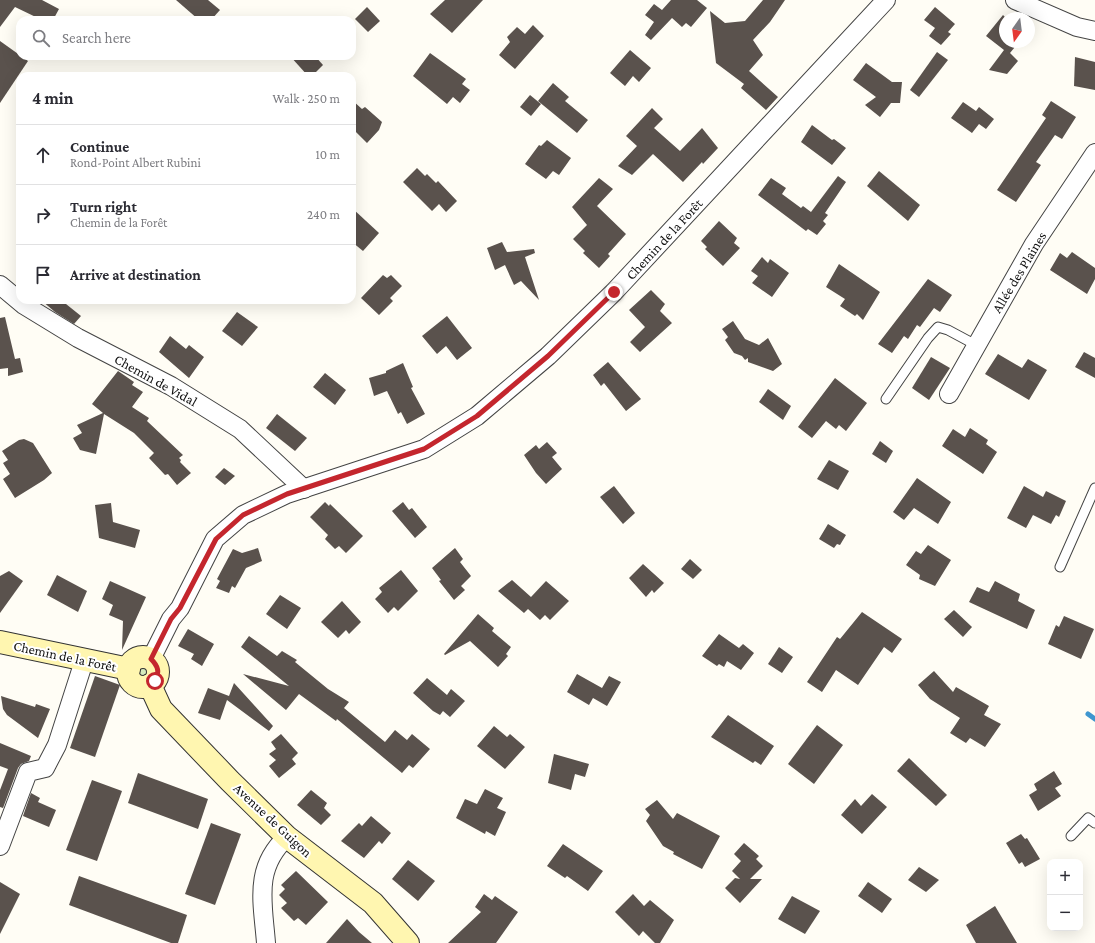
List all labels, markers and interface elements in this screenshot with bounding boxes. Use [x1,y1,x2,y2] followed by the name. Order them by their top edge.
[999,12,1035,48] north arrow
[16,16,356,60] search box
[30,27,52,49] icon: search
[62,30,131,46] text: Search here
[32,89,74,108] text: 4 min
[272,91,340,106] text: Walk · 250 m
[70,139,129,155] text: Continue
[32,144,54,166] icon: ahead
[315,147,340,162] text: 10 m
[70,155,201,170] text: Rond-Point Albert Rubini
[622,195,706,283] street label: Chemin de la Forêt
[70,199,137,215] text: Turn right
[32,204,54,226] icon: right
[307,207,340,222] text: 240 m
[70,215,167,230] text: Chemin de la Forêt
[988,228,1050,316] street label: Allée des Plaines
[32,264,54,286] icon: arrive
[70,267,201,283] text: Arrive at destination
[605,283,623,301] route end
[112,351,200,409] street label: Chemin de Vidal
[12,637,118,675] street label: Chemin de la Forêt
[146,672,164,690] route start
[231,780,316,861] street label: Avenue de Guigon
[1047,859,1083,931] map controls
[1047,859,1083,895] button: +
[1047,895,1083,931] button: −

